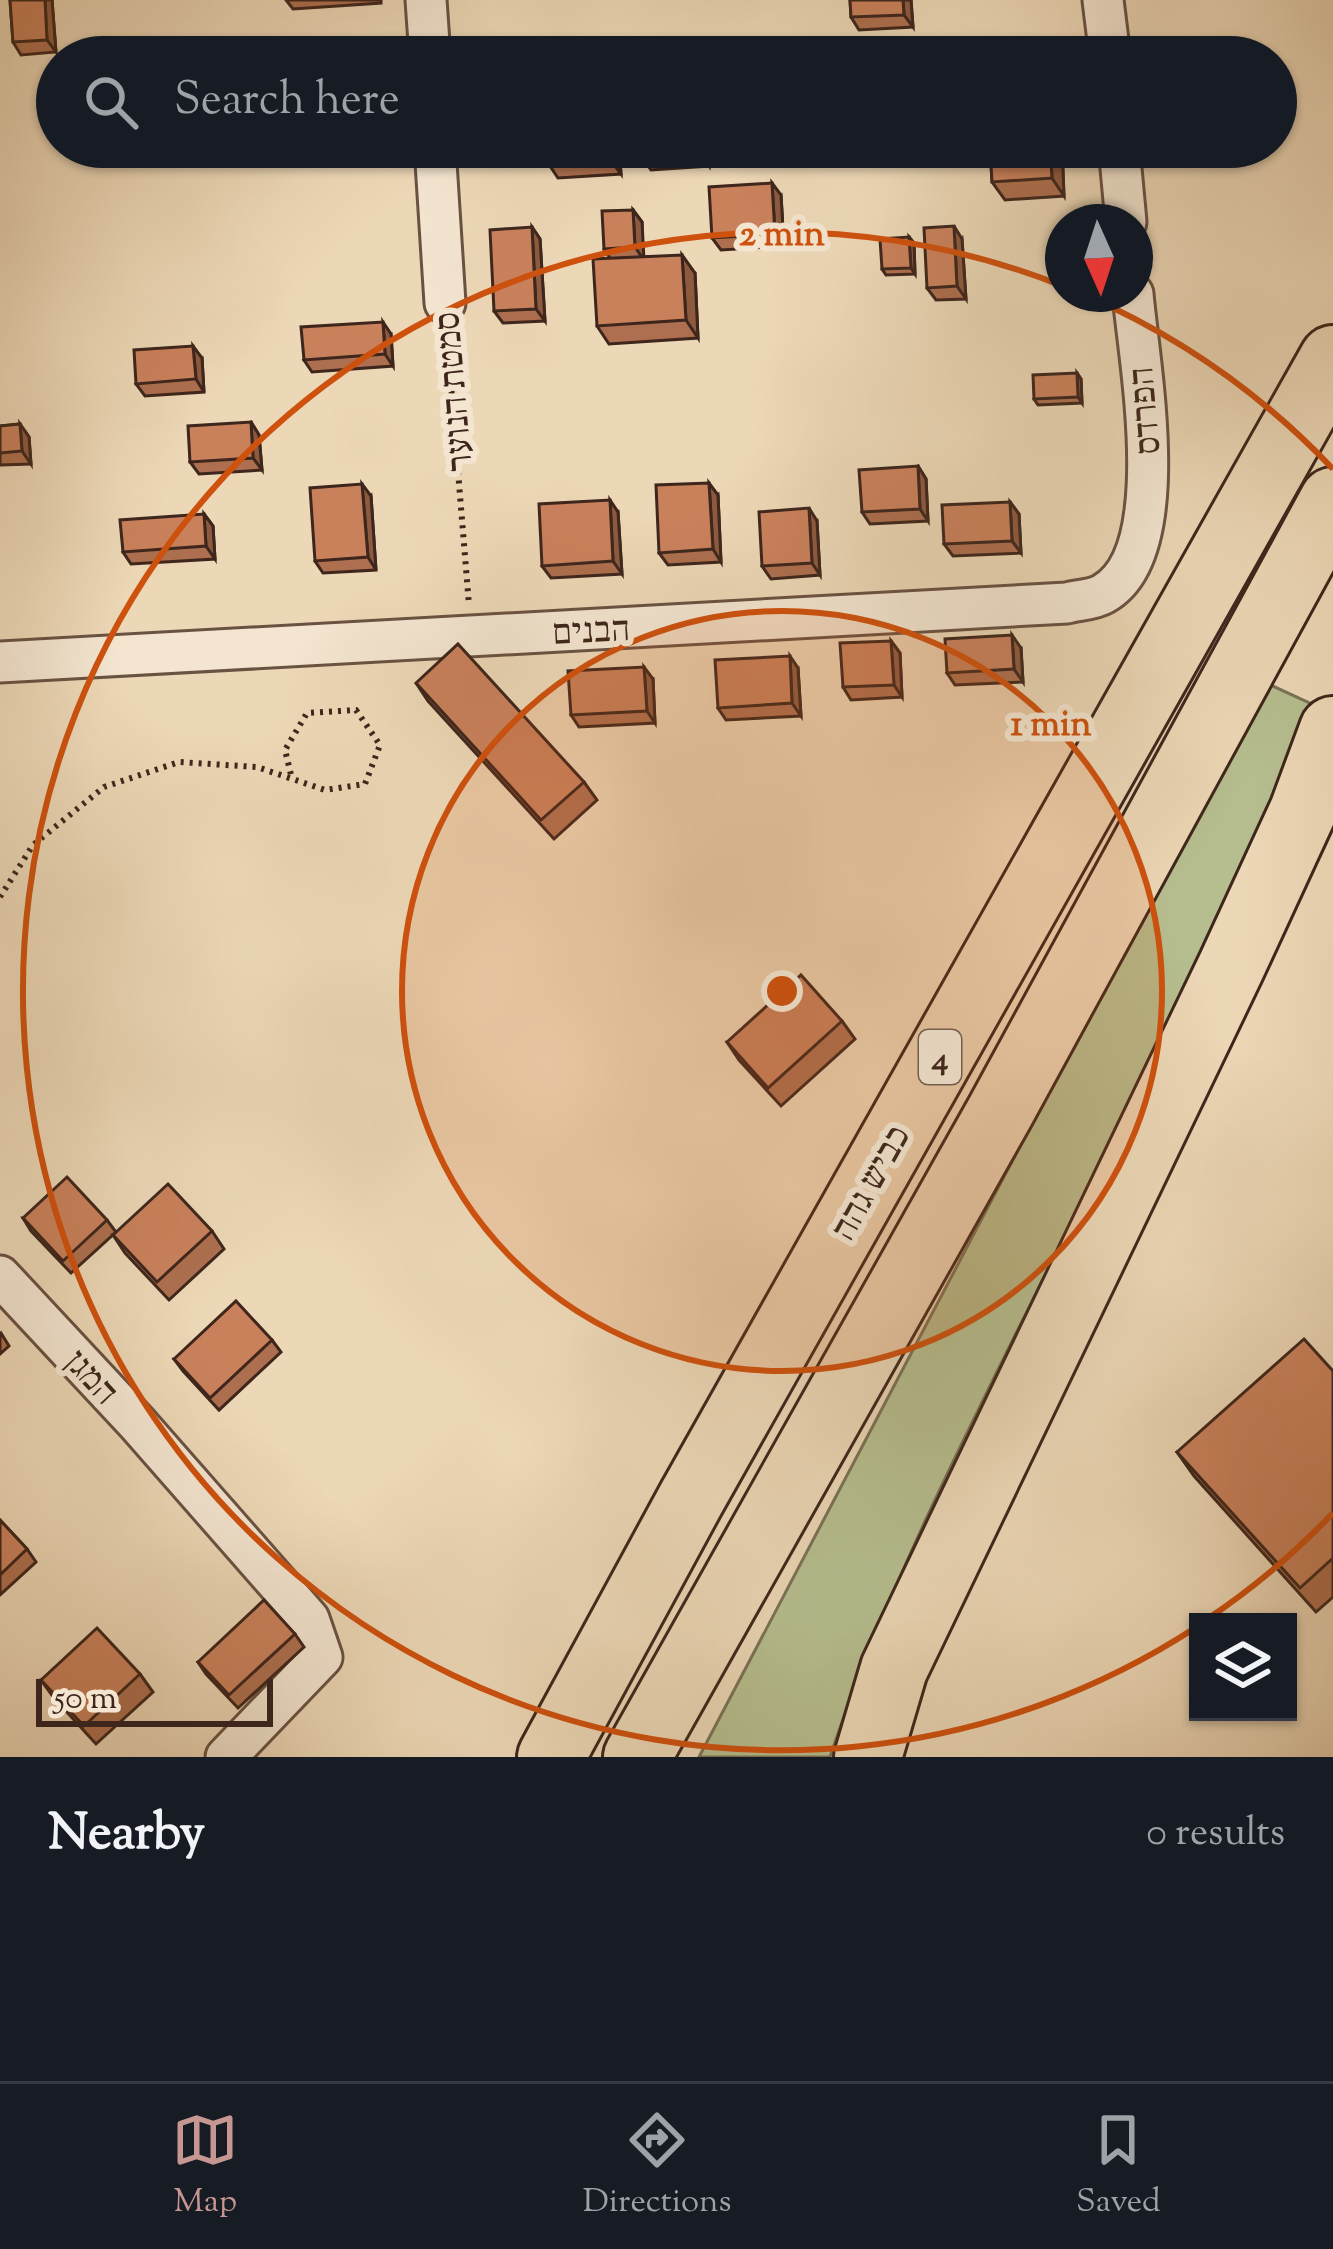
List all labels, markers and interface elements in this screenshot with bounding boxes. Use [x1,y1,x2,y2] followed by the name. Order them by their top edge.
[36,36,1297,168] search box
[78,69,144,135] icon: search
[174,70,400,135] text: Search here
[1045,204,1153,312] north arrow
[739,210,826,262] text: 2 min
[423,310,489,474] street label: סמטת הנוער
[1117,365,1177,457] street label: הפרדס
[551,605,631,661] street label: הבנים
[1010,700,1092,752] text: 1 min
[761,970,803,1012] centre of rings
[919,1030,961,1084] road number: 4
[820,1117,925,1251] street label: כביש גהה
[51,1339,129,1418] street label: המגן
[1189,1613,1297,1721] map controls
[1189,1613,1297,1721] button: layers
[36,1673,273,1726] scale bar
[54,1676,117,1724] text: 50 m
[48,1799,205,1872] text: Nearby
[1146,1807,1285,1863] text: 0 results
[172,2107,238,2227] tab: Map
[583,2107,732,2227] tab: Directions
[1076,2107,1161,2227] tab: Saved

